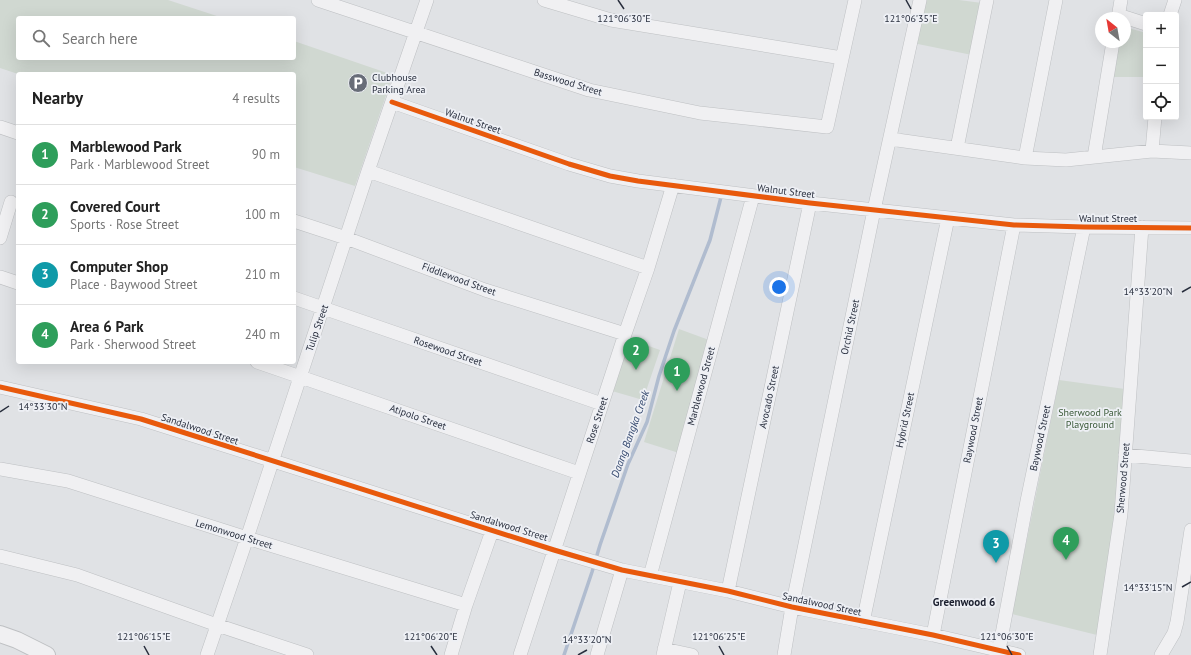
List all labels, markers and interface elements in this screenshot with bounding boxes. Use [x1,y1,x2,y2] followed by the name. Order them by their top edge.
[597,12,651,25] text: 121°06'30"E
[884,12,938,25] text: 121°06'35"E
[1095,12,1131,48] north arrow
[1143,12,1179,120] map controls
[1143,12,1179,48] button: +
[16,16,296,60] search box
[30,27,52,49] icon: search
[62,29,138,48] text: Search here
[1143,48,1179,84] button: −
[532,65,604,99] street label: Basswood Street
[372,71,426,96] place label: Clubhouse Parking Area
[347,72,369,94] parking icon: Clubhouse Parking Area
[1143,84,1179,120] button: locate
[32,87,83,109] text: Nearby
[232,90,280,107] text: 4 results
[443,105,503,137] street label: Walnut Street
[70,137,182,156] text: Marblewood Park
[41,146,49,163] text: 1
[252,146,280,163] text: 90 m
[70,156,209,173] text: Park · Marblewood Street
[756,181,816,201] street label: Walnut Street
[70,197,160,216] text: Covered Court
[41,206,49,223] text: 2
[245,206,280,223] text: 100 m
[1079,212,1138,225] street label: Walnut Street
[70,216,179,233] text: Sports · Rose Street
[70,257,168,276] text: Computer Shop
[420,260,498,299] street label: Fiddlewood Street
[41,266,49,283] text: 3
[245,266,280,283] text: 210 m
[70,276,197,293] text: Place · Baywood Street
[769,277,789,297] your location
[1123,285,1173,298] text: 14°33'20"N
[838,297,862,356] street label: Orchid Street
[303,302,331,353] street label: Tulip Street
[70,317,144,336] text: Area 6 Park
[41,326,49,343] text: 4
[245,326,280,343] text: 240 m
[412,333,485,369] street label: Rosewood Street
[70,336,196,353] text: Park · Sherwood Street
[623,337,649,370] pin: 2
[684,345,718,427] street label: Marblewood Street
[664,358,690,391] pin: 1
[756,364,782,430] street label: Avocado Street
[608,387,653,480] water label: Daang Bangka Creek
[893,390,917,449] street label: Hybrid Street
[583,394,611,445] street label: Rose Street
[960,395,986,464] street label: Raywood Street
[18,400,68,413] text: 14°33'30"N
[388,401,449,433] street label: Atipolo Street
[1027,403,1053,472] street label: Baywood Street
[1058,406,1122,431] park label: Sherwood Park Playground
[160,410,241,448] street label: Sandalwood Street
[1113,442,1133,514] street label: Sherwood Street
[469,508,550,544] street label: Sandalwood Street
[194,516,275,552] street label: Lemonwood Street
[1053,527,1079,560] pin: 4
[983,530,1009,563] pin: 3
[1123,581,1173,594] text: 14°33'15"N
[781,589,863,619] street label: Sandalwood Street
[933,595,995,609] district label: Greenwood 6
[117,630,171,643] text: 121°06'15"E
[404,630,458,643] text: 121°06'20"E
[692,630,746,643] text: 121°06'25"E
[980,630,1034,643] text: 121°06'30"E
[562,633,612,646] text: 14°33'20"N

